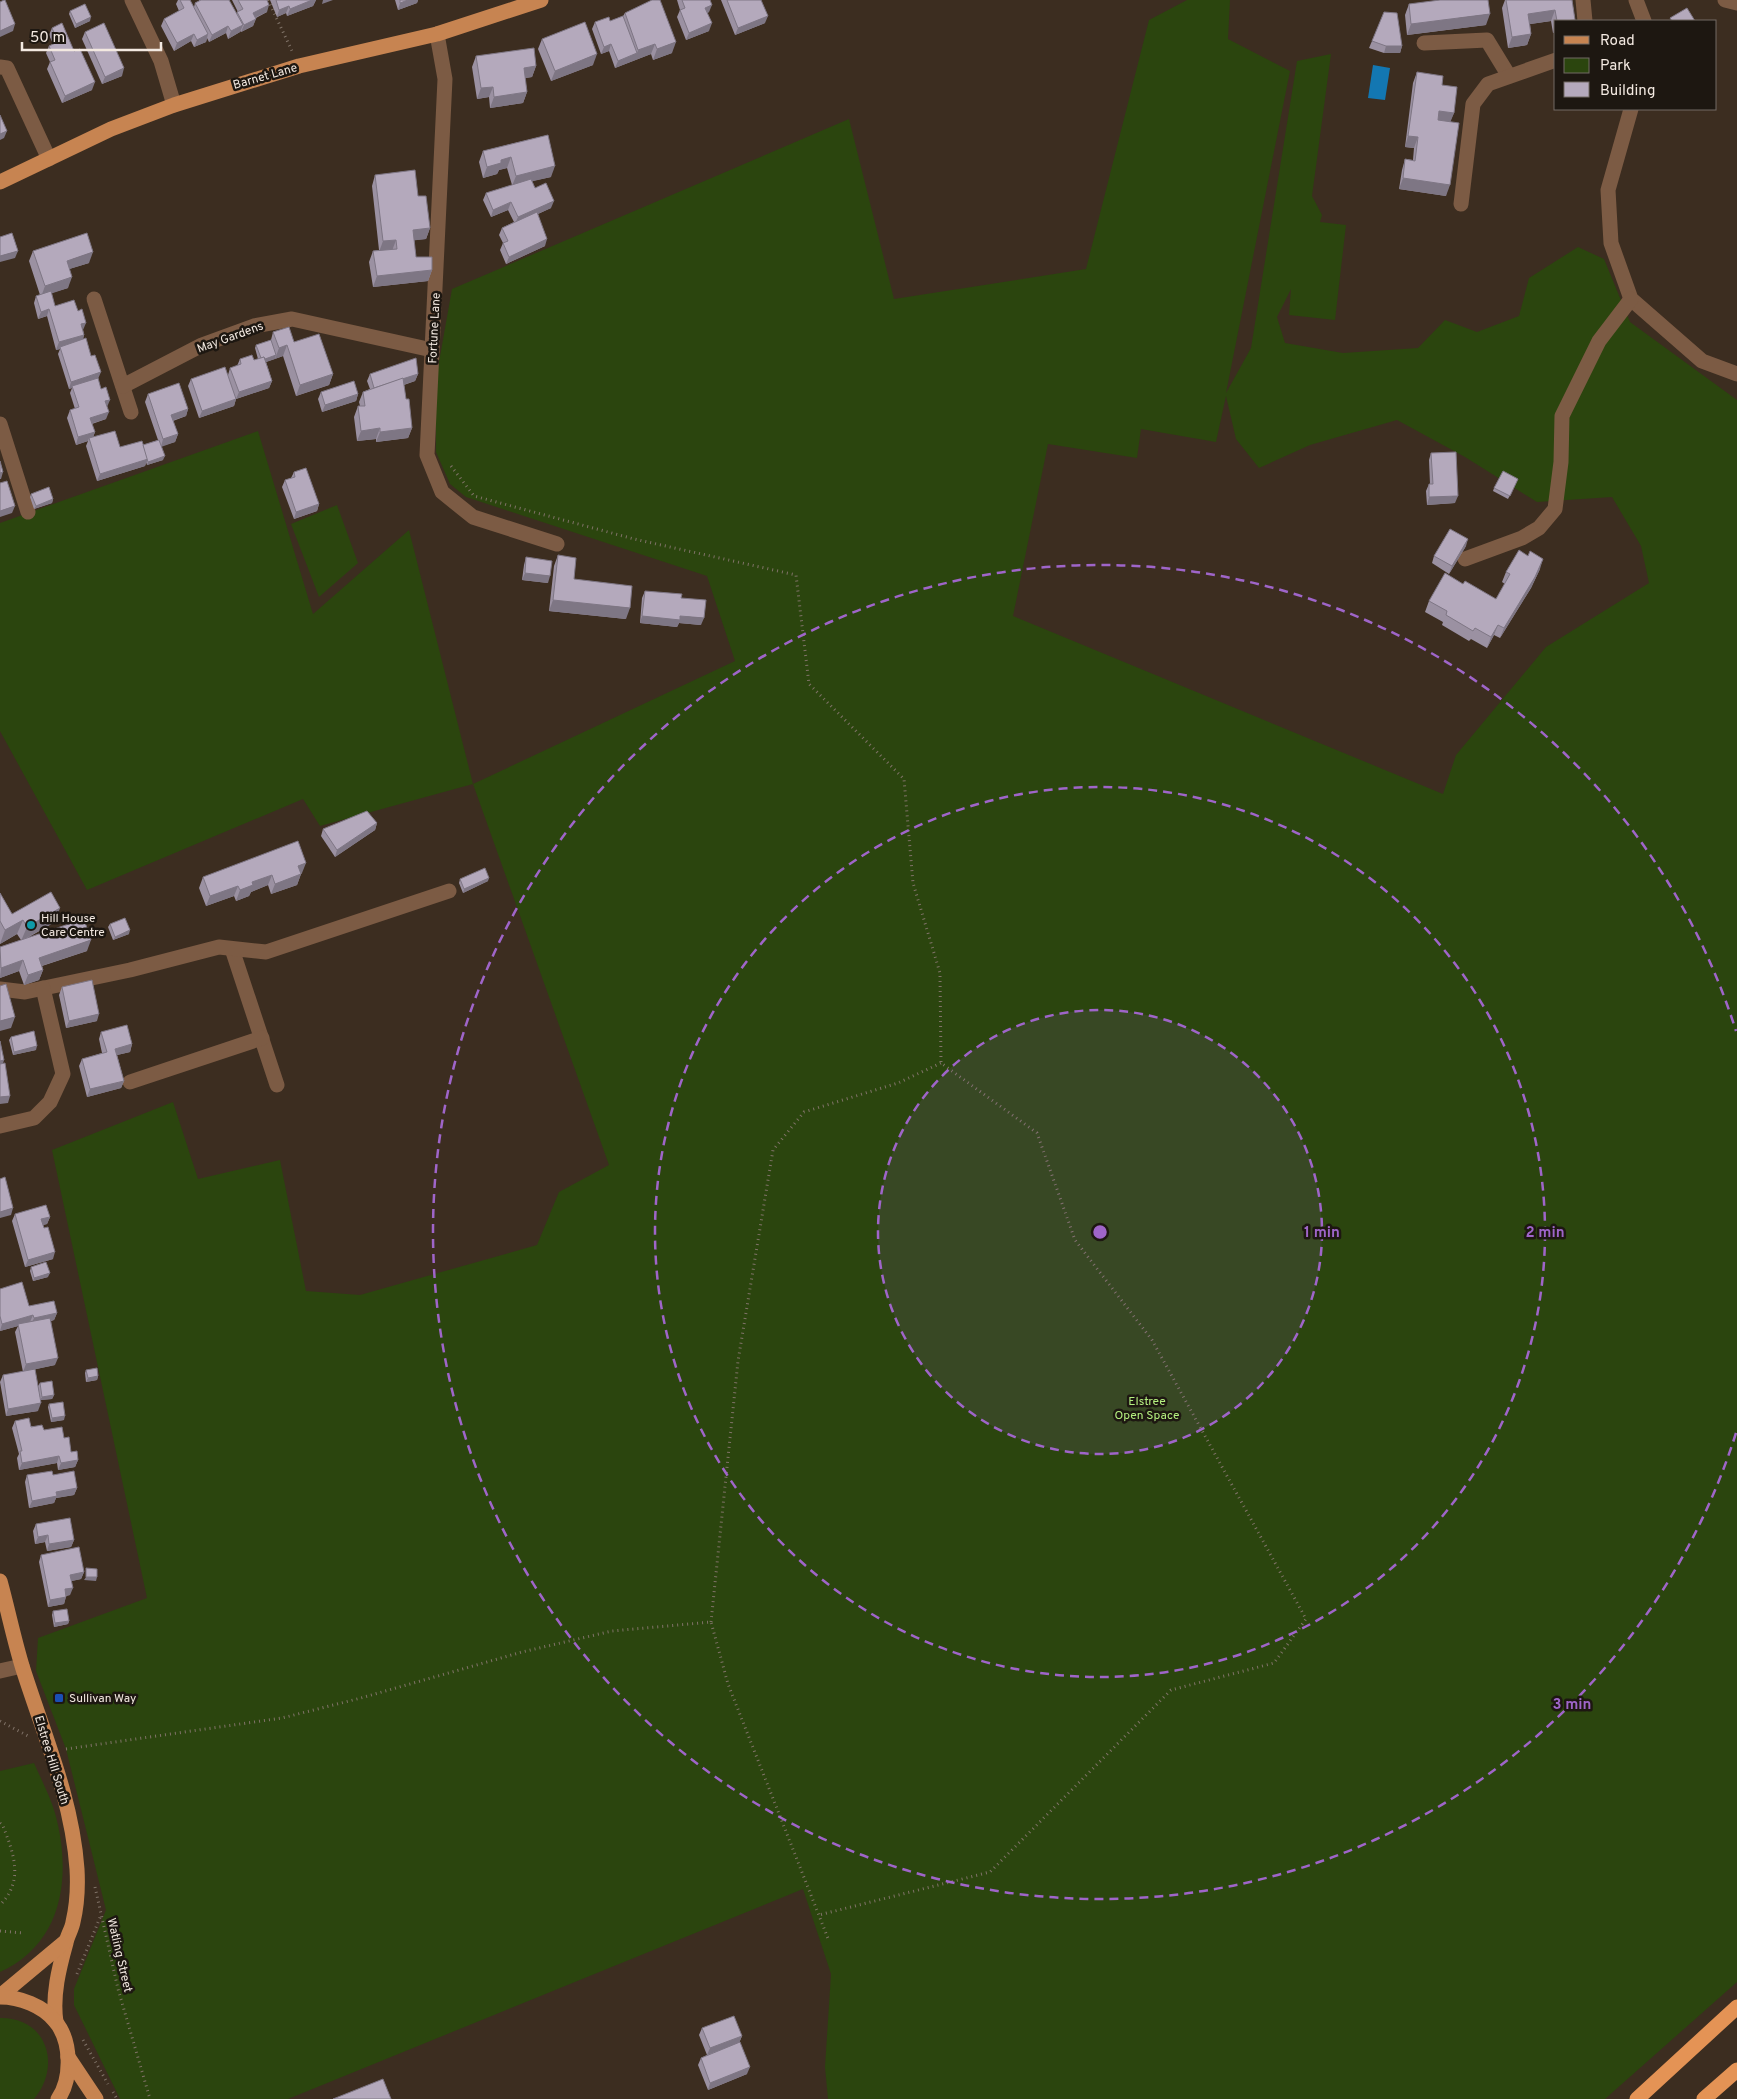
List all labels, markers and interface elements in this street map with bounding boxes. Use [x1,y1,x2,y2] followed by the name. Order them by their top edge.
[22,20,161,52] scale bar
[1554,20,1717,110] legend
[30,29,65,48] text: 50 m
[1600,32,1635,51] text: Road
[1600,57,1631,76] text: Park
[231,60,299,94] street label: Barnet Lane
[1600,82,1655,101] text: Building
[425,292,445,364] street label: Fortune Lane
[195,319,266,357] street label: May Gardens
[41,911,105,941] place label: Hill House Care Centre
[25,919,37,931] marker: Hill House Care Centre
[1091,1223,1109,1241] centre of rings
[1304,1224,1340,1243] text: 1 min
[1525,1224,1565,1243] text: 2 min
[1114,1394,1180,1424] park label: Elstree Open Space
[69,1691,136,1707] place label: Sullivan Way
[53,1692,65,1704] marker: Sullivan Way
[1552,1696,1592,1715] text: 3 min
[30,1714,72,1807] street label: Elstree Hill South
[103,1916,135,1994] street label: Watling Street

